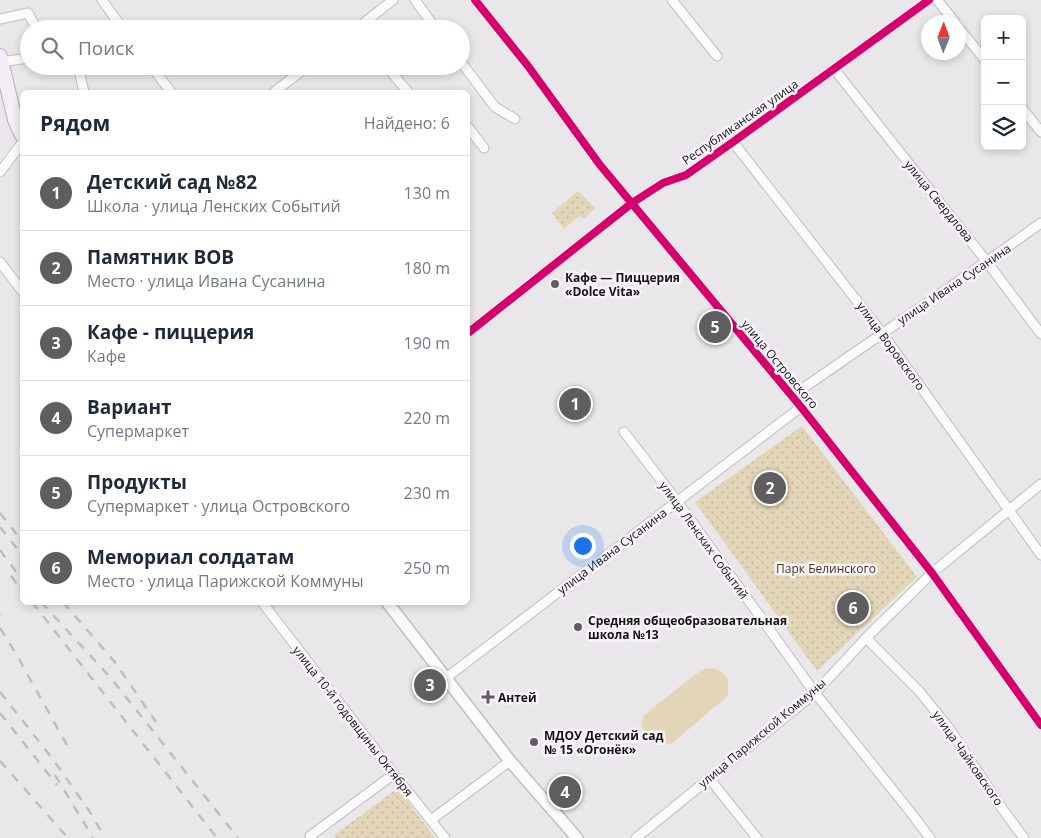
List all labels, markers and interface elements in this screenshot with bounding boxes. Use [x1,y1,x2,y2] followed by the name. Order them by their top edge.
[921,15,966,60] north arrow
[981,15,1026,150] map controls
[981,15,1026,60] button: +
[20,20,470,75] search box
[38,34,66,62] icon: search
[78,35,134,61] text: Поиск
[981,60,1026,105] button: −
[678,75,802,169] street label: Республиканская улица
[981,105,1026,150] button: layers
[40,109,110,137] text: Рядом
[364,112,450,134] text: Найдено: 6
[901,156,977,246] street label: улица Свердлова
[87,169,257,195] text: Детский сад №82
[51,182,61,204] text: 1
[404,182,450,204] text: 130 m
[87,195,341,217] text: Школа · улица Ленских Событий
[894,240,1014,328] street label: улица Ивана Сусанина
[87,244,234,270] text: Памятник ВОВ
[51,257,61,279] text: 2
[404,257,450,279] text: 180 m
[565,269,680,300] place label: Кафе — Пиццерия «Dolce Vita»
[87,270,325,292] text: Место · улица Ивана Сусанина
[549,278,561,290] marker: Кафе — Пиццерия «Dolce Vita»
[853,298,929,394] street label: улица Воровского
[699,308,731,346] pin: 5
[738,316,822,412] street label: улица Островского
[87,319,254,345] text: Кафе - пиццерия
[51,332,61,354] text: 3
[404,332,450,354] text: 190 m
[87,345,126,367] text: Кафе
[559,385,591,423] pin: 1
[87,394,172,420] text: Вариант
[51,407,61,429] text: 4
[404,407,450,429] text: 220 m
[87,420,189,442] text: Супермаркет
[87,469,187,495] text: Продукты
[754,469,786,507] pin: 2
[656,478,752,602] street label: улица Ленских Событий
[51,482,61,504] text: 5
[404,482,450,504] text: 230 m
[87,495,350,517] text: Супермаркет · улица Островского
[554,504,670,598] street label: улица Ивана Сусанина
[570,533,596,559] your location
[87,544,294,570] text: Мемориал солдатам
[51,557,61,579] text: 6
[404,557,450,579] text: 250 m
[776,560,876,577] park label: Парк Белинского
[87,570,364,592] text: Место · улица Парижской Коммуны
[837,589,869,627] pin: 6
[588,612,787,643] place label: Средняя общеобразовательная школа №13
[572,621,584,633] marker: Средняя общеобразовательная школа №13
[289,642,417,800] street label: улица 10-й годовщины Октября
[414,666,446,704] pin: 3
[695,674,829,792] street label: улица Парижской Коммуны
[498,689,537,706] place label: Антей
[482,691,494,703] marker: Антей
[929,707,1007,809] street label: улица Чайковского
[544,727,663,758] place label: МДОУ Детский сад № 15 «Огонёк»
[528,736,540,748] marker: МДОУ Детский сад № 15 «Огонёк»
[549,773,581,811] pin: 4

